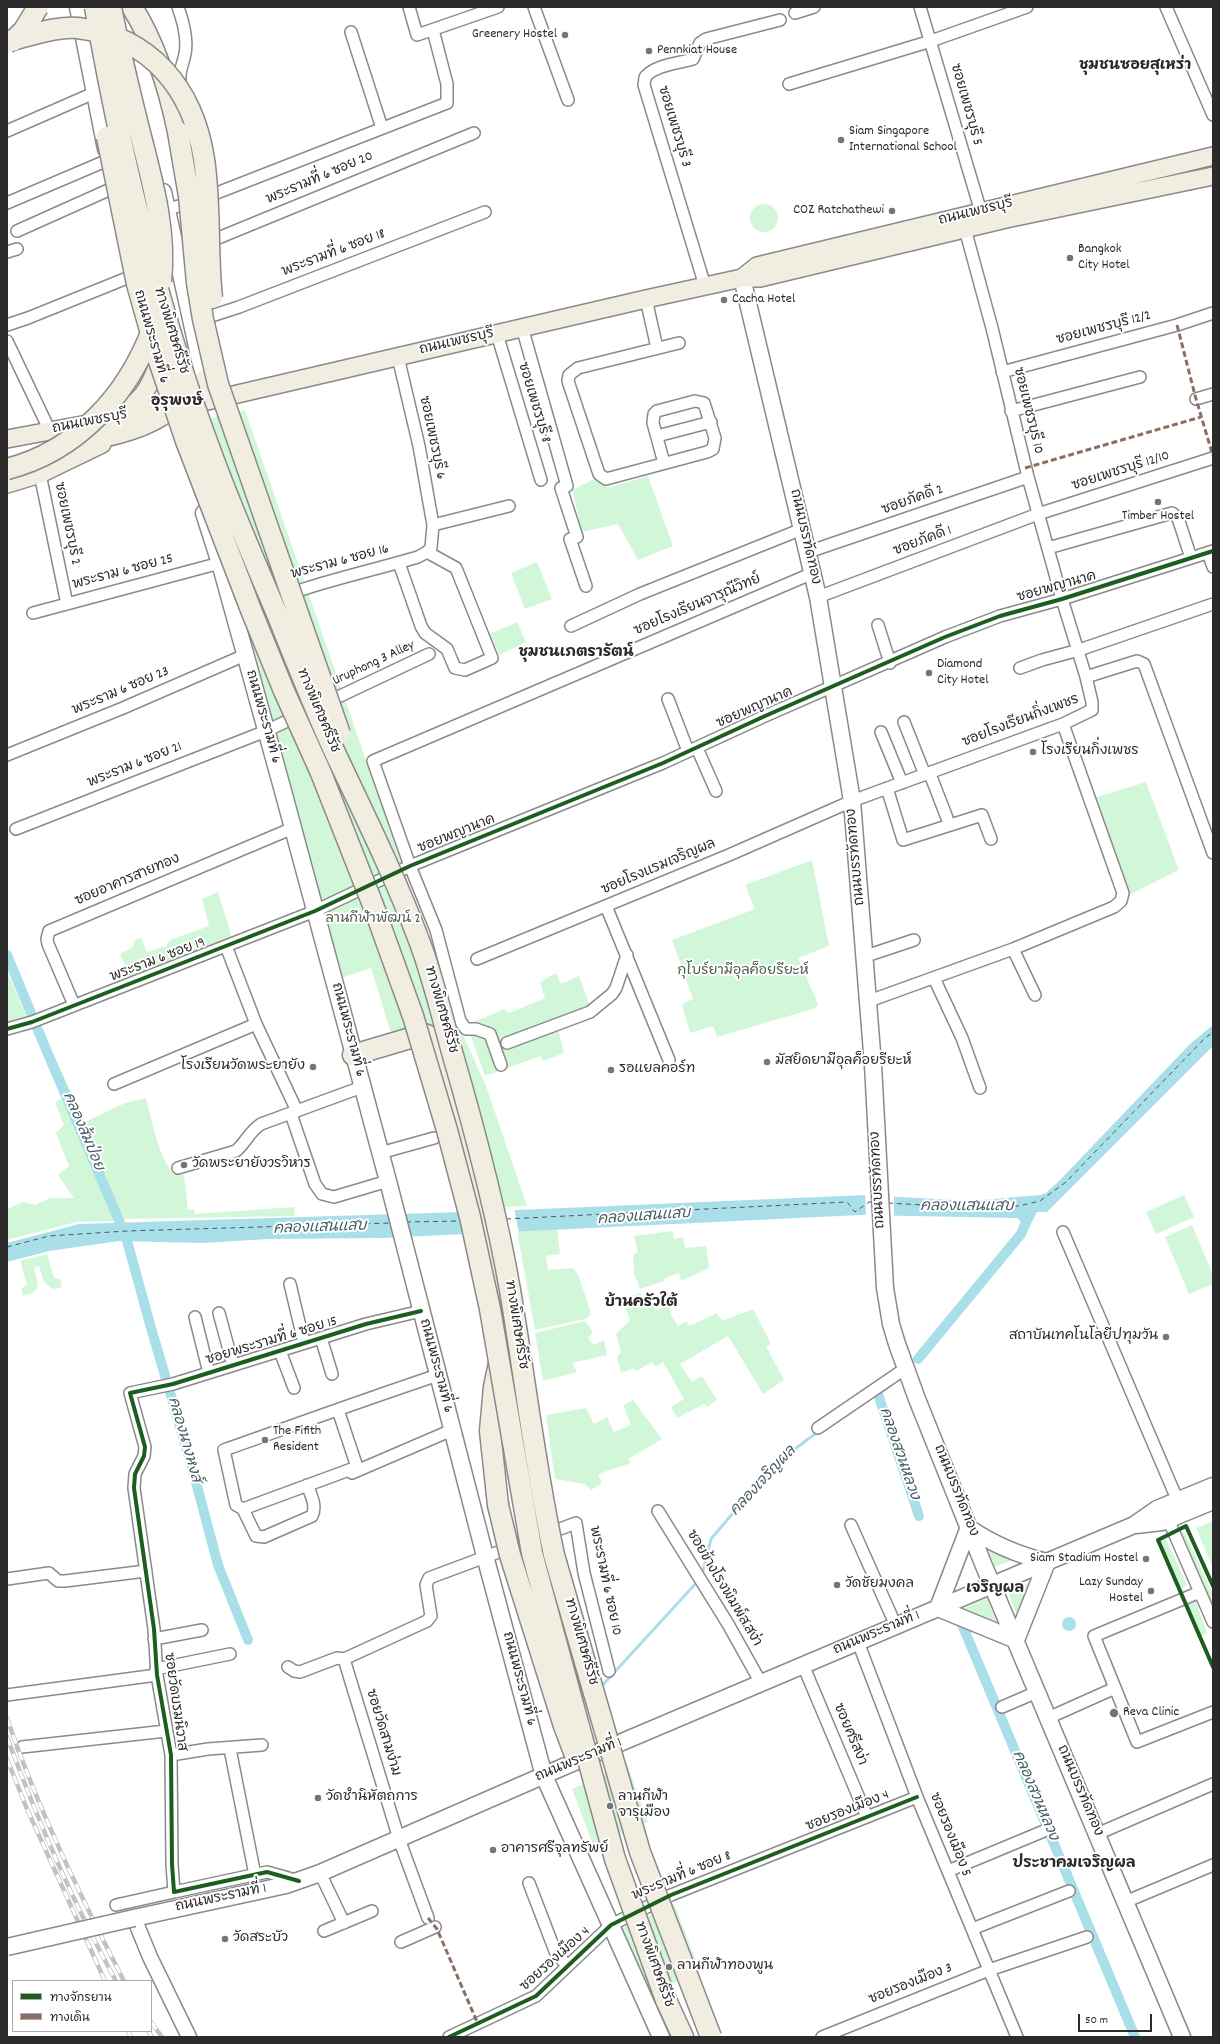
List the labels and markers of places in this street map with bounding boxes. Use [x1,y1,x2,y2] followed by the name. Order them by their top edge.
[472,27,557,43] place label: Greenery Hostel
[560,30,570,40] marker: Greenery Hostel
[657,43,737,59] place label: Pennkiat House
[644,46,654,56] marker: Pennkiat House
[849,124,957,156] place label: Siam Singapore International School
[836,135,846,145] marker: Siam Singapore International School
[793,203,884,219] place label: COZ Ratchathewi
[887,206,897,216] marker: COZ Ratchathewi
[1078,242,1130,274] place label: Bangkok City Hotel
[1065,253,1075,263] marker: Bangkok City Hotel
[732,292,795,308] place label: Cacha Hotel
[719,295,729,305] marker: Cacha Hotel
[1153,497,1163,507] marker: Timber Hostel
[1122,509,1194,525] place label: Timber Hostel
[937,657,989,690] place label: Diamond City Hotel
[924,668,934,678] marker: Diamond City Hotel
[1041,744,1139,760] place label: โรงเรียนกิ่งเพชร
[1028,747,1038,757] marker: โรงเรียนกิ่งเพชร
[775,1054,911,1070] place label: มัสยิดยามีอุลค็อยรียะห์
[762,1057,772,1067] marker: มัสยิดยามีอุลค็อยรียะห์
[181,1059,305,1075] place label: โรงเรียนวัดพระยายัง
[308,1062,318,1072] marker: โรงเรียนวัดพระยายัง
[619,1062,695,1078] place label: รอแยลคอร์ท
[606,1065,616,1075] marker: รอแยลคอร์ท
[192,1157,311,1173] place label: วัดพระยายังวรวิหาร
[179,1160,189,1170] marker: วัดพระยายังวรวิหาร
[1009,1329,1158,1345] place label: สถาบันเทคโนโลยีปทุมวัน
[1161,1332,1171,1342] marker: สถาบันเทคโนโลยีปทุมวัน
[273,1424,321,1456] place label: The Fifith Resident
[260,1435,270,1445] marker: The Fifith Resident
[1030,1551,1138,1567] place label: Siam Stadium Hostel
[1141,1554,1151,1564] marker: Siam Stadium Hostel
[1079,1575,1143,1608] place label: Lazy Sunday Hostel
[845,1577,914,1593] place label: วัดชัยมงคล
[832,1580,842,1590] marker: วัดชัยมงคล
[1146,1586,1156,1596] marker: Lazy Sunday Hostel
[1123,1705,1179,1721] place label: Reva Clinic
[1108,1707,1120,1719] marker: Reva Clinic
[326,1790,418,1806] place label: วัดชำนิหัตถการ
[618,1790,670,1822] place label: ลานกีฬา จารุเมือง
[313,1793,323,1803] marker: วัดชำนิหัตถการ
[605,1801,615,1811] marker: ลานกีฬา จารุเมือง
[501,1842,608,1858] place label: อาคารศรีจุลทรัพย์
[488,1845,498,1855] marker: อาคารศรีจุลทรัพย์
[233,1931,288,1947] place label: วัดสระบัว
[220,1934,230,1944] marker: วัดสระบัว
[677,1959,773,1975] place label: ลานกีฬาทองพูน
[664,1962,674,1972] marker: ลานกีฬาทองพูน

